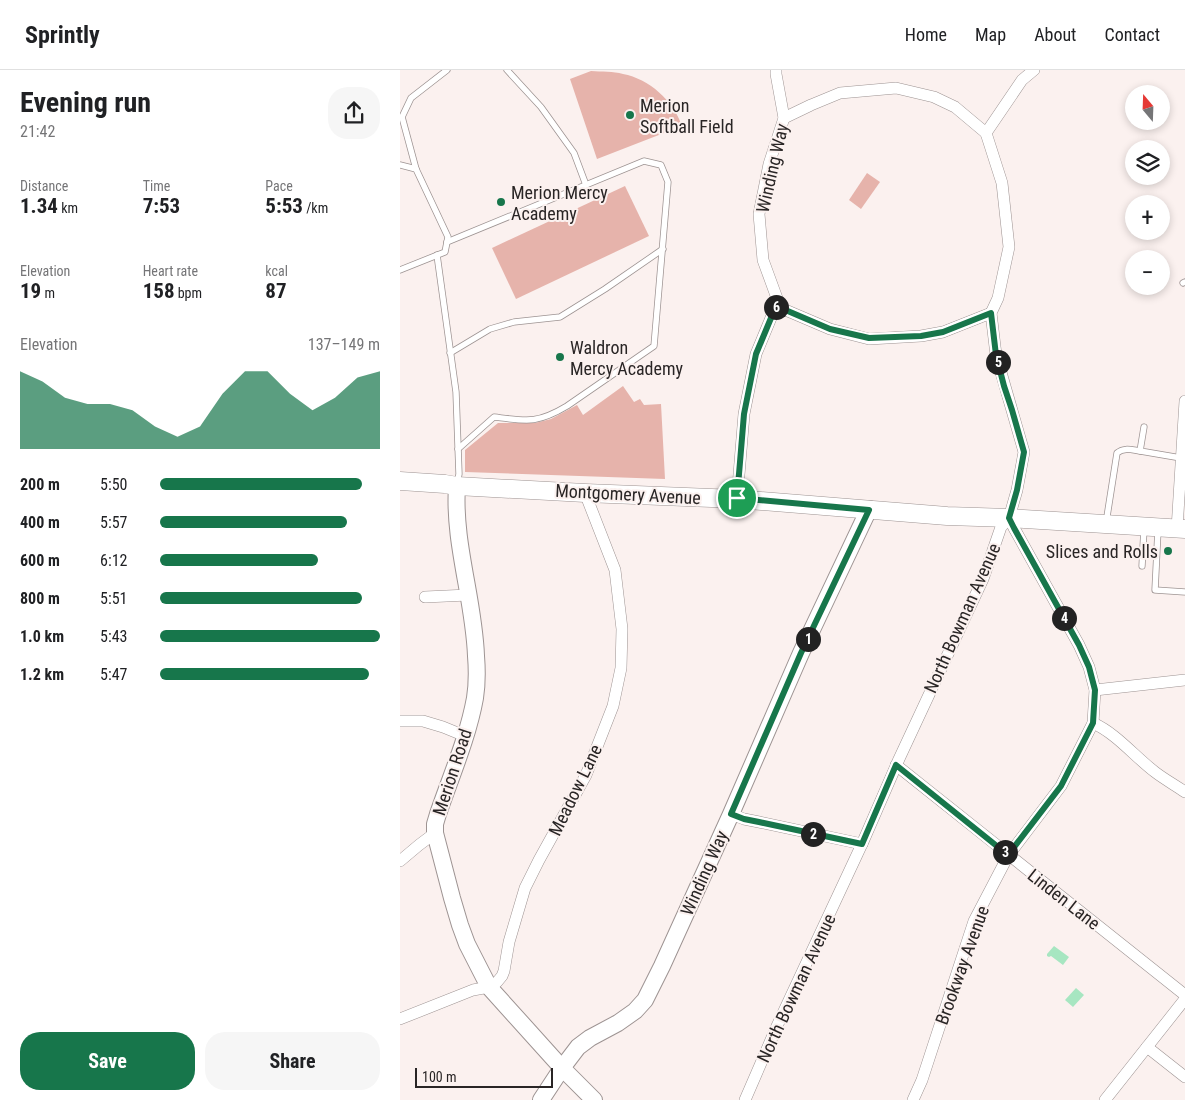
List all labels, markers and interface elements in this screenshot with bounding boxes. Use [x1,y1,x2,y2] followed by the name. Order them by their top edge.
[25,21,100,49] text: Sprintly
[905,24,947,45] text: Home
[975,24,1006,45] text: Map
[1034,24,1076,45] text: About
[1104,24,1160,45] text: Contact
[1125,85,1170,130] north arrow
[1125,85,1170,295] map controls
[20,86,151,119] text: Evening run
[328,87,380,139] button: share
[640,95,734,137] place label: Merion Softball Field
[624,109,636,121] marker: Merion Softball Field
[752,121,793,215] street label: Winding Way
[20,122,55,141] text: 21:42
[1125,140,1170,185] button: layers
[20,178,68,194] text: Distance
[143,178,170,194] text: Time
[265,178,293,194] text: Pace
[511,182,608,224] place label: Merion Mercy Academy
[20,194,58,218] text: 1.34
[143,194,180,218] text: 7:53
[265,194,303,218] text: 5:53
[1125,195,1170,240] button: +
[495,196,507,208] marker: Merion Mercy Academy
[58,200,78,216] text: km
[303,200,328,216] text: /km
[1125,250,1170,295] button: −
[20,263,70,279] text: Elevation
[143,263,198,279] text: Heart rate
[265,263,288,279] text: kcal
[20,279,41,303] text: 19
[143,279,175,303] text: 158
[265,279,287,303] text: 87
[41,285,55,301] text: m
[175,285,202,301] text: bpm
[764,294,788,320] pin: 6
[773,299,780,315] text: 6
[20,335,78,354] text: Elevation
[308,335,380,354] text: 137–149 m
[570,337,684,379] place label: Waldron Mercy Academy
[986,350,1010,374] pin: 5
[554,351,566,363] marker: Waldron Mercy Academy
[995,354,1002,370] text: 5
[20,475,60,494] text: 200 m
[100,475,127,494] text: 5:50
[716,477,758,519] pin
[555,480,701,508] street label: Montgomery Avenue
[723,484,751,512] icon: arrive
[20,513,60,532] text: 400 m
[100,513,127,532] text: 5:57
[920,540,1004,696] street label: North Bowman Avenue
[1046,541,1158,562] place label: Slices and Rolls
[1162,545,1174,557] marker: Slices and Rolls
[20,551,60,570] text: 600 m
[100,551,127,570] text: 6:12
[20,589,60,608] text: 800 m
[100,589,127,608] text: 5:51
[1052,606,1076,630] pin: 4
[1061,610,1068,626] text: 4
[796,626,820,652] pin: 1
[20,627,64,646] text: 1.0 km
[100,627,127,646] text: 5:43
[805,631,812,647] text: 1
[20,665,64,684] text: 1.2 km
[100,665,127,684] text: 5:47
[428,726,476,818] street label: Merion Road
[544,741,606,839] street label: Meadow Lane
[800,822,826,846] pin: 2
[810,826,817,842] text: 2
[676,827,732,919] street label: Winding Way
[992,840,1018,864] pin: 3
[1002,844,1009,860] text: 3
[1024,864,1104,934] street label: Linden Lane
[931,903,993,1027] street label: Brookway Avenue
[752,910,840,1066] street label: North Bowman Avenue
[20,1032,195,1090] button: Save
[205,1032,380,1090] button: Share
[415,1065,552,1088] scale bar
[422,1069,457,1085] text: 100 m

